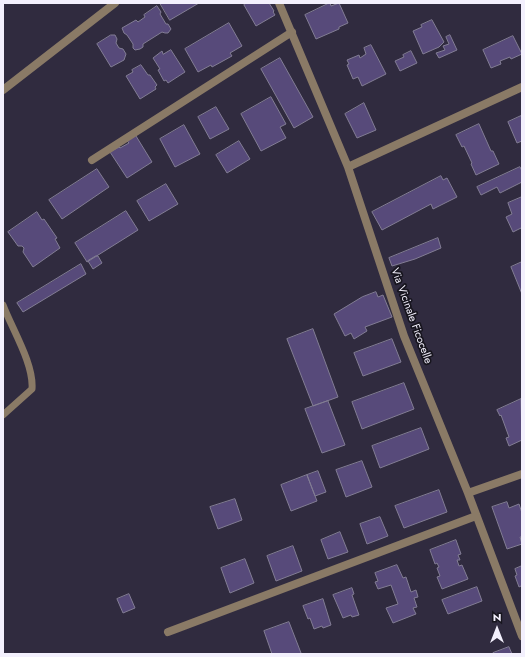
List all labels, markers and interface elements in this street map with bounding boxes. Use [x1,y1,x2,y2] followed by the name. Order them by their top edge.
[388,266,434,366] street label: Via Vicinale Ficocelle
[477,609,517,649] north arrow
[493,609,501,625] text: N

